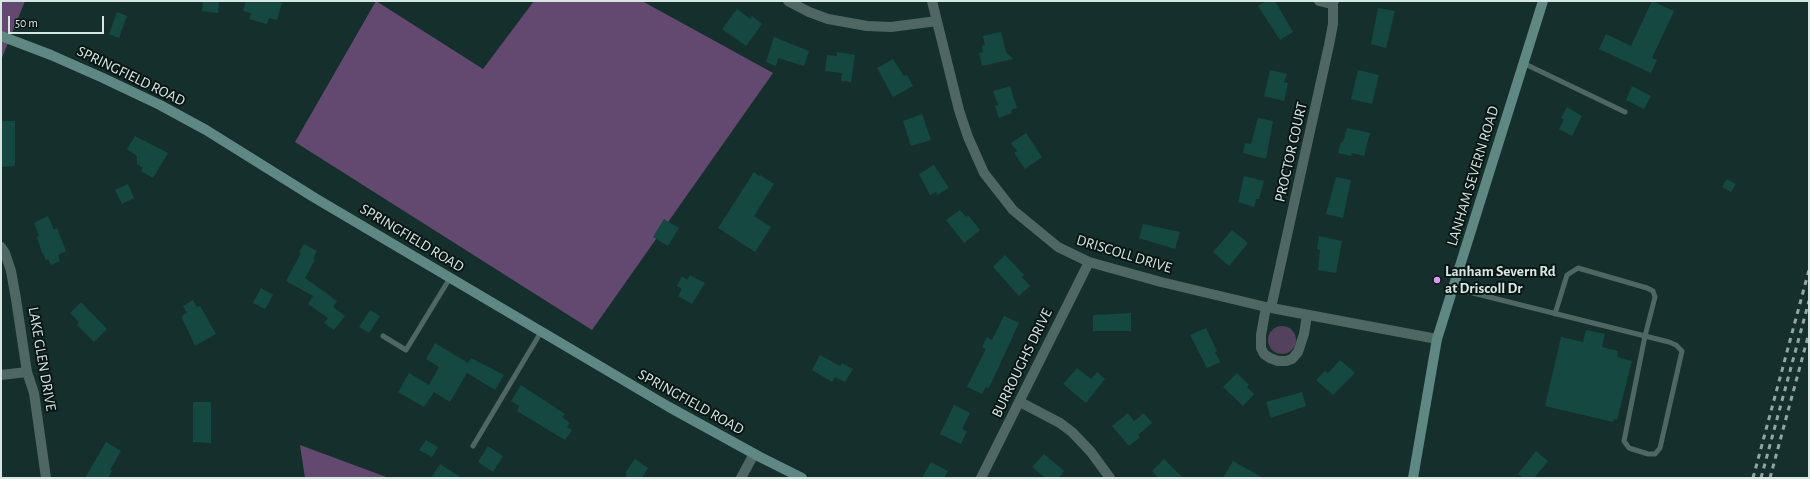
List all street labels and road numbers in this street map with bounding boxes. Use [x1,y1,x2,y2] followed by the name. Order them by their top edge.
[74,42,188,110] street label: SPRINGFIELD ROAD
[1271,100,1311,204] street label: PROCTOR COURT
[1443,104,1503,248] street label: LANHAM SEVERN ROAD
[357,200,467,276] street label: SPRINGFIELD ROAD
[1074,231,1174,277] street label: DRISCOLL DRIVE
[24,305,60,413] street label: LAKE GLEN DRIVE
[988,306,1056,420] street label: BURROUGHS DRIVE
[635,365,747,439] street label: SPRINGFIELD ROAD

